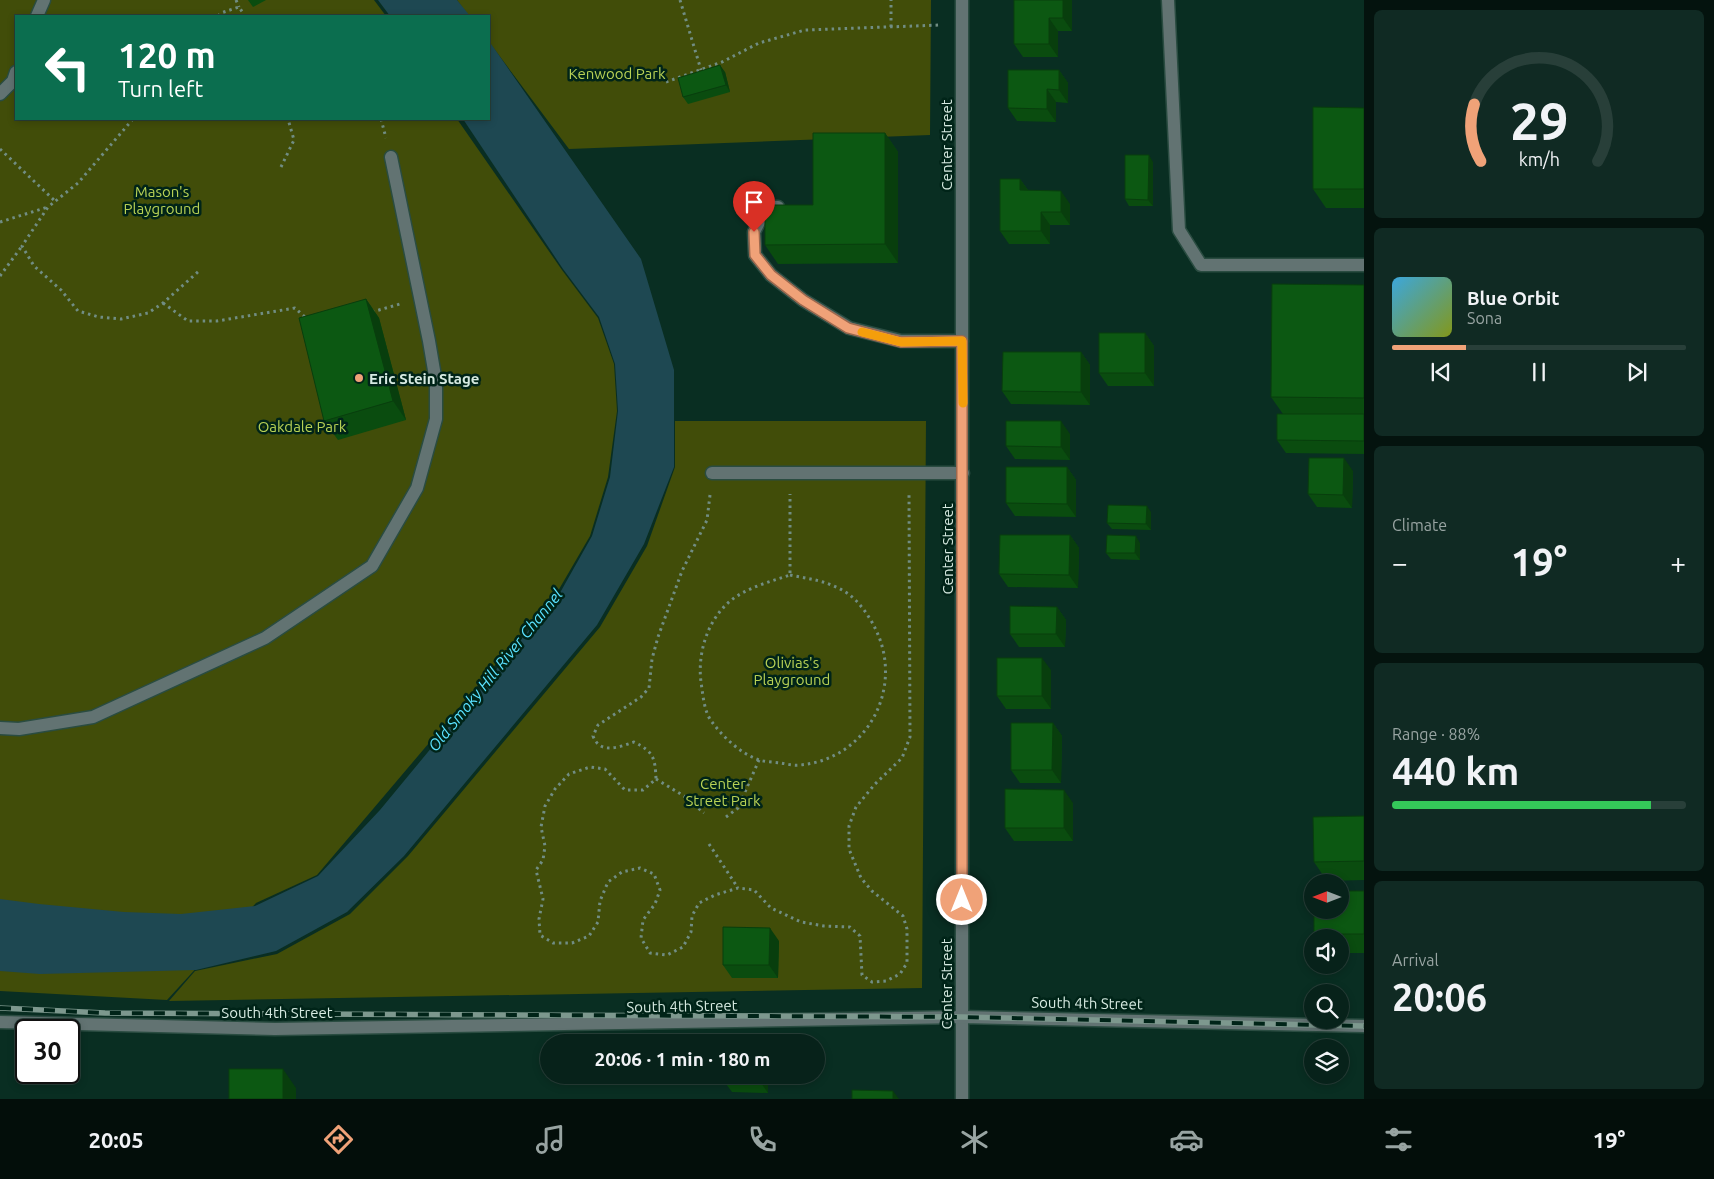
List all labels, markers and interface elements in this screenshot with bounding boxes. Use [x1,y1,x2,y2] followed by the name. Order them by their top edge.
[35,35,100,100] icon: left
[118,35,216,75] text: 120 m
[569,65,666,82] park label: Kenwood Park
[118,76,203,101] text: Turn left
[1510,92,1568,150] text: 29
[938,99,955,191] street label: Center Street
[1518,149,1560,169] text: km/h
[733,181,775,232] pin
[124,183,200,217] park label: Mason's Playground
[740,188,768,216] icon: arrive
[1467,287,1560,309] text: Blue Orbit
[1467,309,1502,327] text: Sona
[1427,358,1455,386] icon: previous
[1525,358,1553,386] icon: pause
[1623,358,1651,386] icon: next
[369,370,479,387] place label: Eric Stein Stage
[353,372,365,384] marker: Eric Stein Stage
[258,418,347,435] park label: Oakdale Park
[939,503,956,595] street label: Center Street
[1392,516,1447,534] text: Climate
[1511,541,1567,583] text: 19°
[1392,547,1408,578] text: −
[1670,547,1686,578] text: +
[424,585,566,755] water label: Old Smoky Hill River Channel
[754,654,830,688] park label: Olivias's Playground
[1392,725,1480,743] text: Range · 88%
[1392,750,1519,792] text: 440 km
[685,775,761,809] park label: Center Street Park
[935,873,987,925] position arrow
[1304,874,1349,919] north arrow
[1304,874,1349,1084] map controls
[1304,929,1349,974] button: sound
[938,938,955,1030] street label: Center Street
[1392,951,1439,969] text: Arrival
[1392,976,1487,1018] text: 20:06
[1304,984,1349,1029] button: search
[1031,994,1143,1012] street label: South 4th Street
[626,997,738,1015] street label: South 4th Street
[221,1004,333,1021] street label: South 4th Street
[15,1019,80,1084] speed limit sign: 30
[1304,1039,1349,1084] button: layers
[595,1048,770,1070] text: 20:06 · 1 min · 180 m
[321,1122,356,1157] icon: directions
[533,1122,568,1157] icon: music
[745,1122,780,1157] icon: phone
[957,1122,992,1157] icon: climate
[1169,1122,1204,1157] icon: car
[1381,1122,1416,1157] icon: filters
[89,1127,144,1152] text: 20:05
[1593,1127,1625,1152] text: 19°

